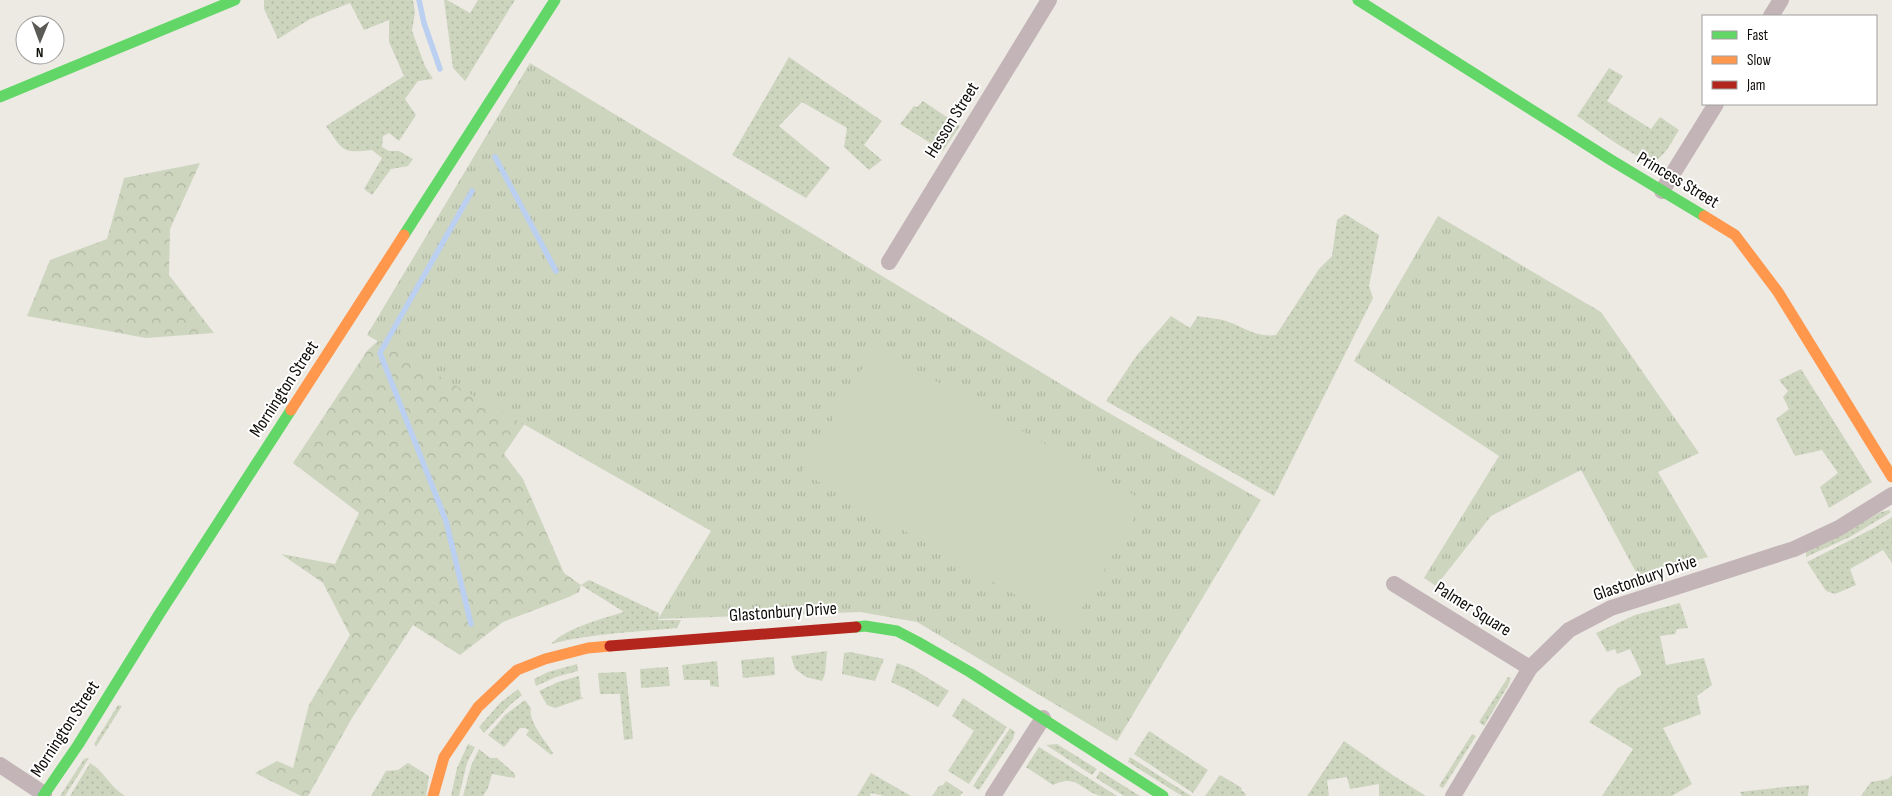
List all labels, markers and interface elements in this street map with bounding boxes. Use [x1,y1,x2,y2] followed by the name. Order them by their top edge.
[15,15,65,65] north arrow
[1702,15,1877,105] legend
[1747,26,1769,45] text: Fast
[36,44,44,61] text: N
[1747,51,1771,70] text: Slow
[1746,76,1765,95] text: Jam
[921,78,984,162] street label: Hesson Street
[1633,147,1723,213] street label: Princess Street
[245,336,323,441] street label: Mornington Street
[1591,551,1699,605] street label: Glastonbury Drive
[1431,577,1515,641] street label: Palmer Square
[728,598,838,626] street label: Glastonbury Drive
[26,676,104,781] street label: Mornington Street

